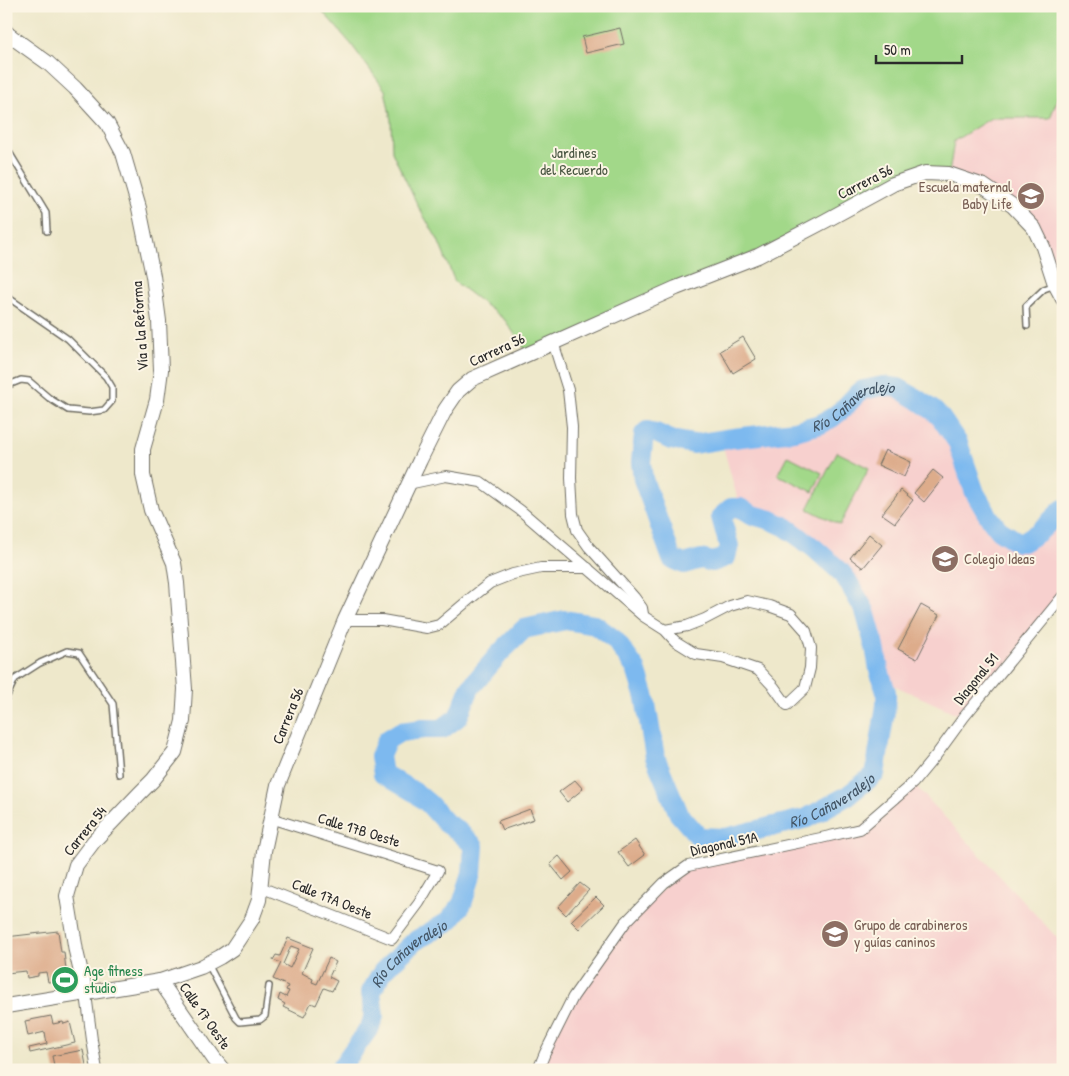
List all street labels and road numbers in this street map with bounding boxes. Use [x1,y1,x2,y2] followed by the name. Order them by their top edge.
[834,159,896,204] street label: Carrera 56
[126,280,153,372] street label: Vía a la Reforma
[466,328,528,372] street label: Carrera 56
[948,648,1003,709] street label: Diagonal 51
[267,684,308,747] street label: Carrera 56
[58,801,111,860] street label: Carrera 54
[315,807,403,852] street label: Calle 17B Oeste
[688,826,760,861] street label: Diagonal 51A
[289,873,375,924] street label: Calle 17A Oeste
[175,978,236,1054] street label: Calle 17 Oeste

